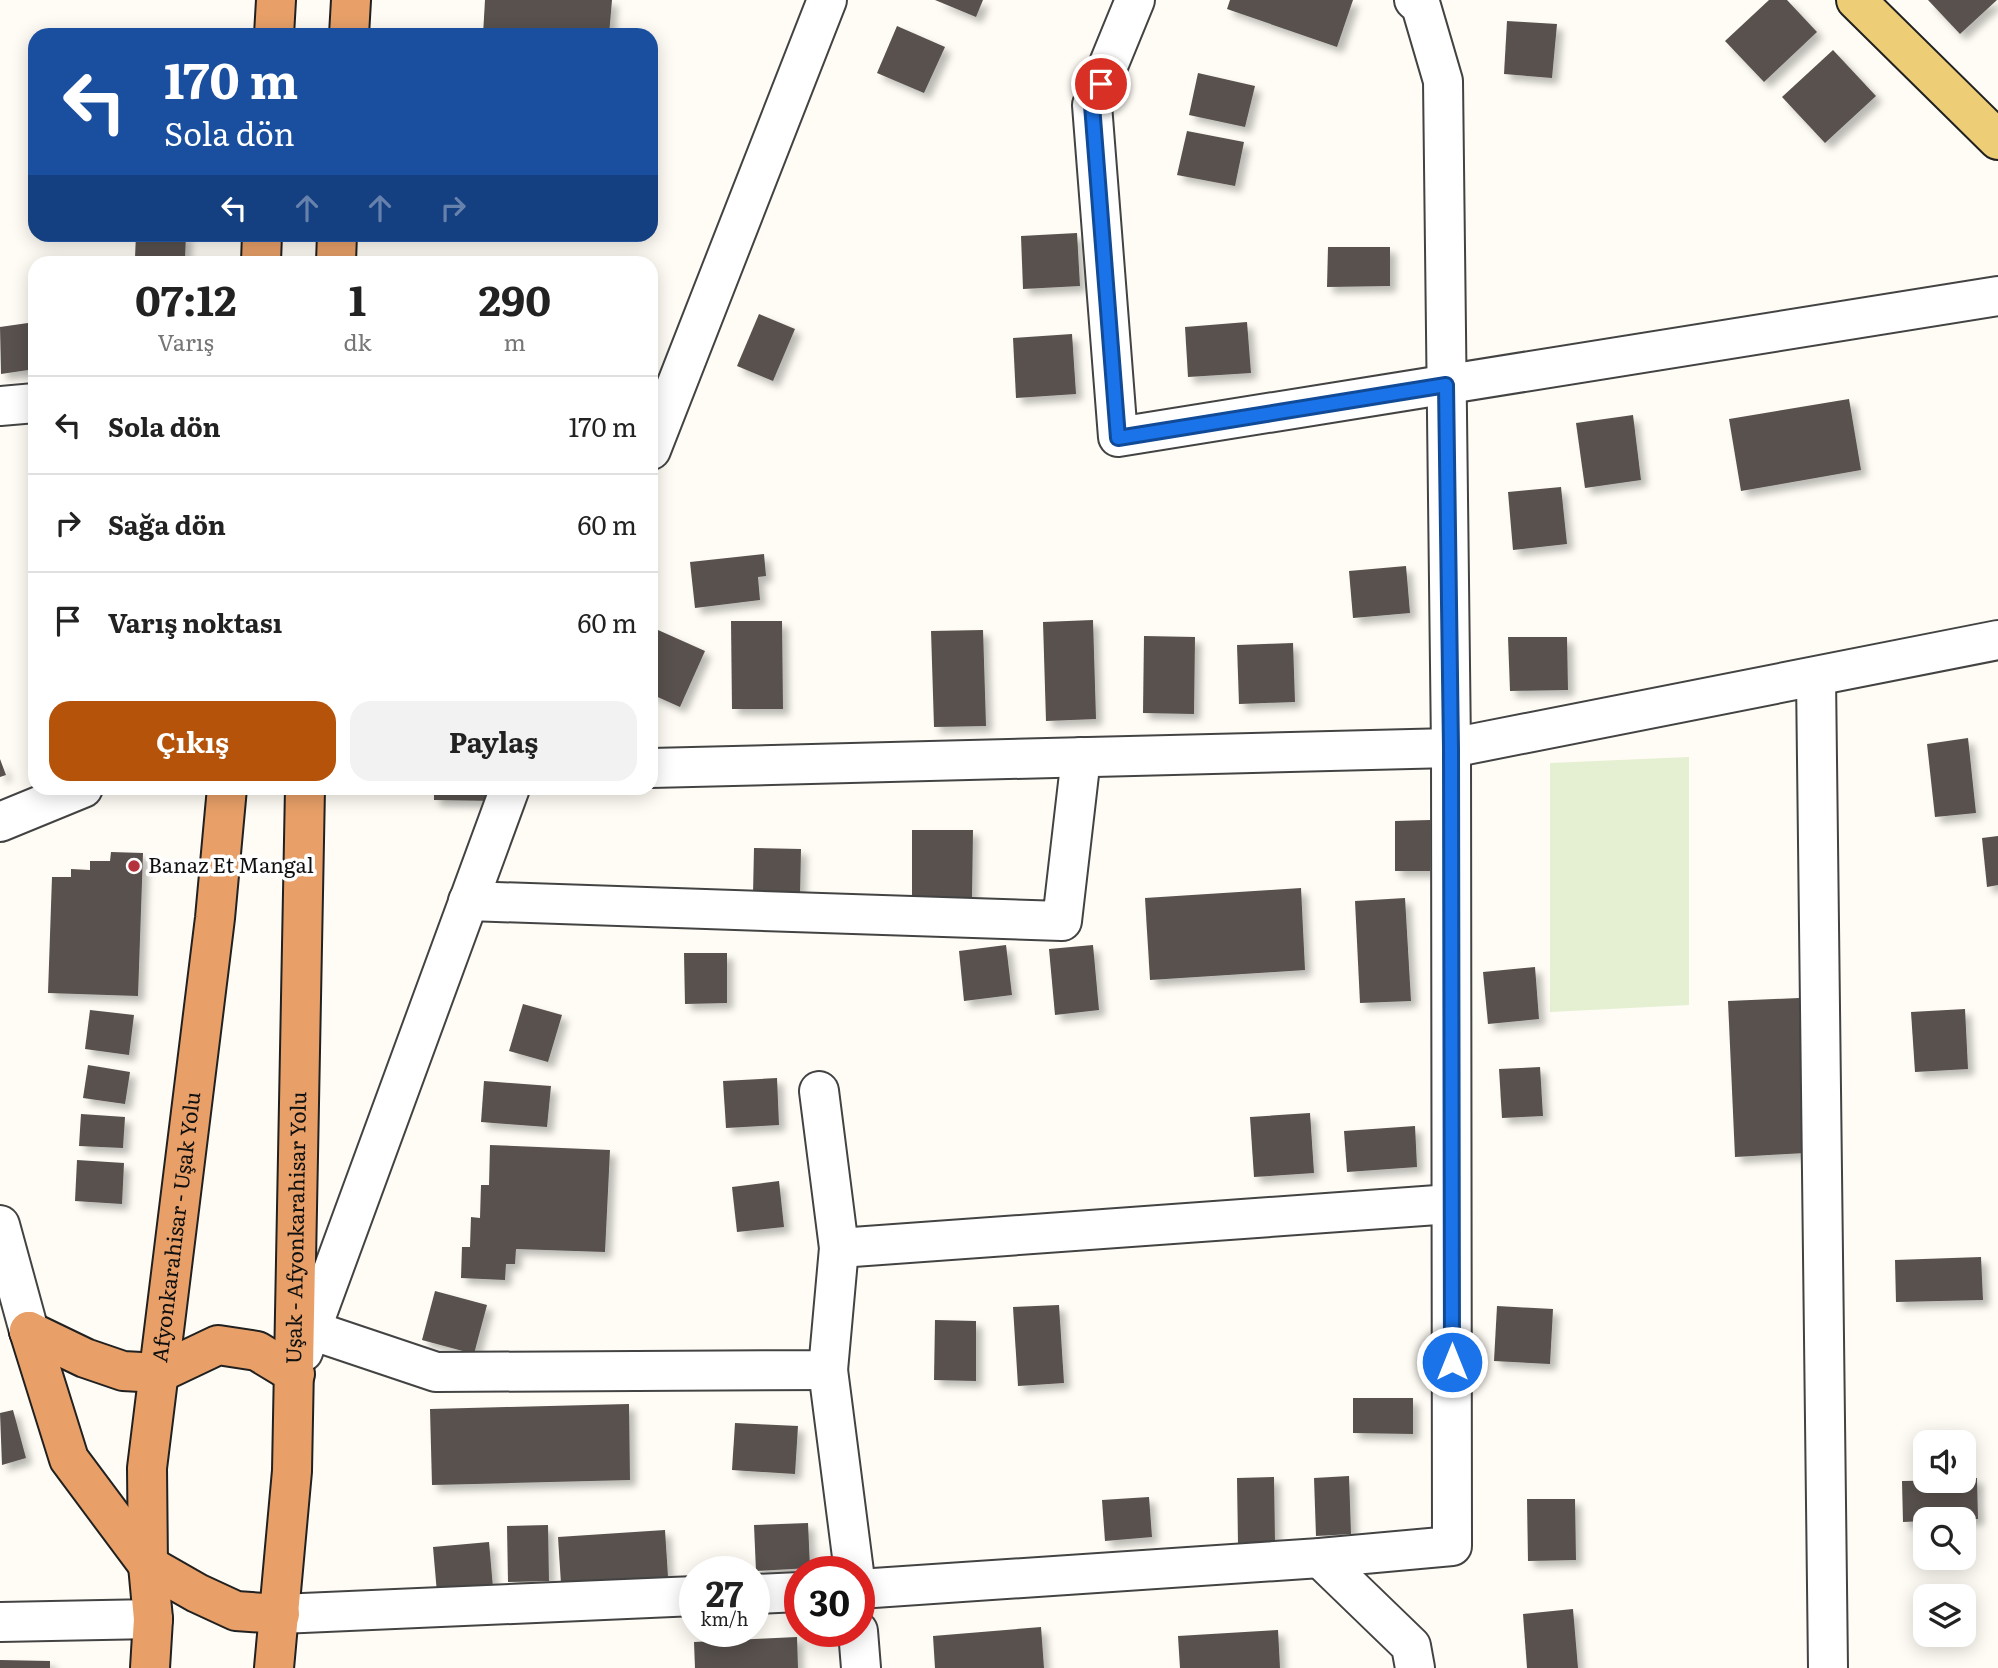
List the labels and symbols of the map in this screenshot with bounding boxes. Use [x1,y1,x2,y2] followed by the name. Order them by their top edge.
[1071,54,1131,114] pin
[148,848,314,879] place label: Banaz Et Mangal
[126,858,142,874] marker: Banaz Et Mangal
[142,1090,206,1364] street label: Afyonkarahisar - Uşak Yolu
[276,1091,312,1364] street label: Uşak - Afyonkarahisar Yolu
[1415,1325,1489,1399] position arrow
[784,1556,875,1647] speed limit sign: 30

